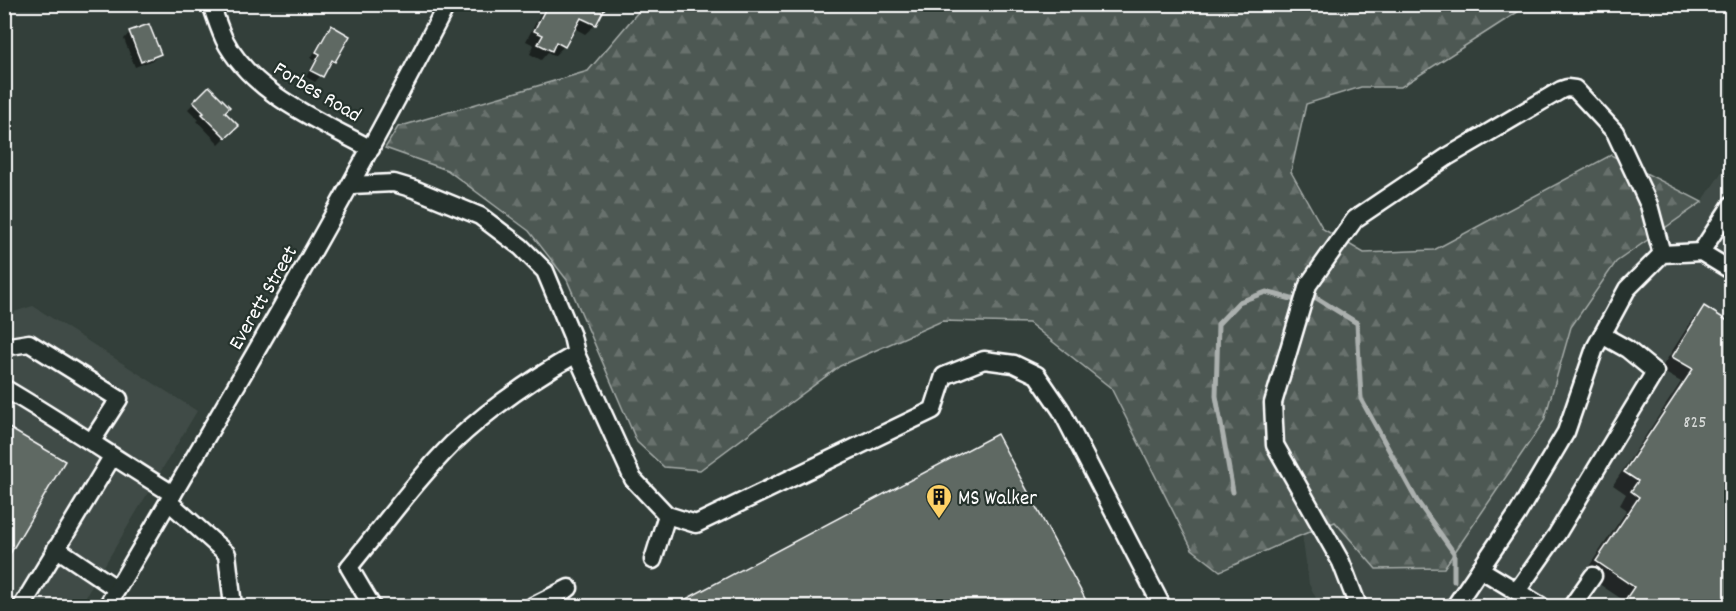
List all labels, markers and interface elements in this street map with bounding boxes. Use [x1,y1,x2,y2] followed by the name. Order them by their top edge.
[267,56,366,132] street label: Forbes Road
[223,241,307,356] street label: Everett Street
[1683,411,1707,436] house number: 825
[924,482,954,520] building icon: MS Walker
[958,485,1037,515] place label: MS Walker

